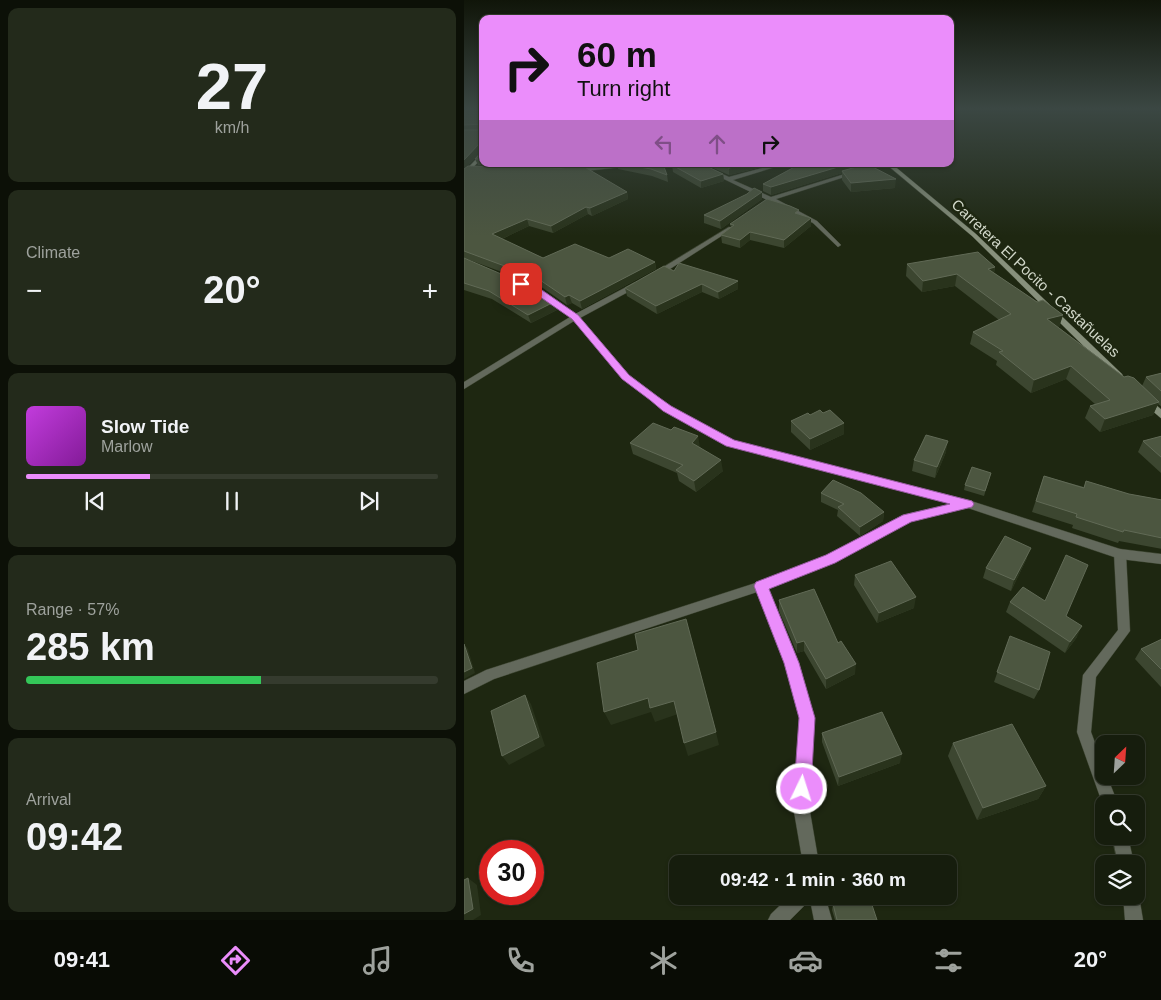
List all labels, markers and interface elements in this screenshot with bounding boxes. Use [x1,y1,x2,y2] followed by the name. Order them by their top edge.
[494,35,559,100] icon: right
[577,35,657,74] text: 60 m
[196,50,268,123] text: 27
[577,76,670,101] text: Turn right
[215,119,249,136] text: km/h
[650,130,678,158] icon: left
[703,130,731,158] icon: ahead
[756,130,784,158] icon: right
[948,196,1124,360] street label: Carretera El Pocito - Castañuelas
[26,244,80,261] text: Climate
[500,263,542,305] pin
[203,269,261,311] text: 20°
[507,270,535,298] icon: arrive
[26,275,42,306] text: −
[422,275,438,306] text: +
[101,416,189,437] text: Slow Tide
[101,438,153,455] text: Marlow
[81,487,109,515] icon: previous
[218,487,246,515] icon: pause
[355,487,383,515] icon: next
[26,601,119,618] text: Range · 57%
[26,626,155,668] text: 285 km
[1095,735,1145,785] north arrow
[1095,735,1145,905] map controls
[775,762,827,814] position arrow
[26,791,71,808] text: Arrival
[1095,795,1145,845] button: search
[26,816,123,858] text: 09:42
[479,840,544,905] speed limit sign: 30
[1095,855,1145,905] button: layers
[720,869,906,890] text: 09:42 · 1 min · 360 m
[218,943,253,978] icon: directions
[360,943,395,978] icon: music
[503,943,538,978] icon: phone
[646,943,681,978] icon: climate
[788,943,823,978] icon: car
[931,943,966,978] icon: filters
[54,947,110,972] text: 09:41
[1074,947,1107,972] text: 20°

